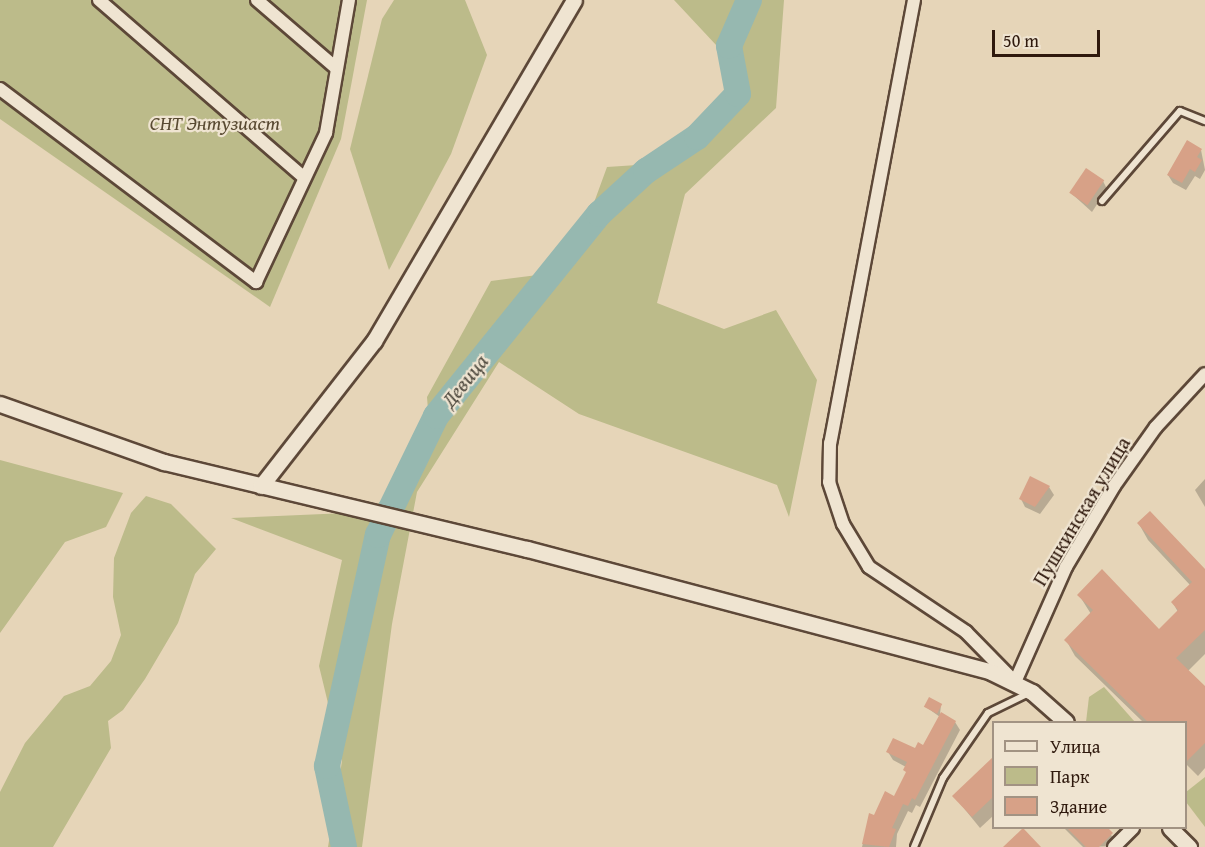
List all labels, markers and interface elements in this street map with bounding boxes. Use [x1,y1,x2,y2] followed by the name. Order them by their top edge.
[995,18,1103,56] scale bar
[1003,27,1039,54] text: 50 m
[150,110,280,134] park label: СНТ Энтузиаст
[436,350,494,412] water label: Девица
[1027,432,1135,590] street label: Пушкинская улица
[992,721,1187,829] legend
[1050,733,1100,760] text: Улица
[1050,763,1089,790] text: Парк
[1050,793,1107,820] text: Здание

